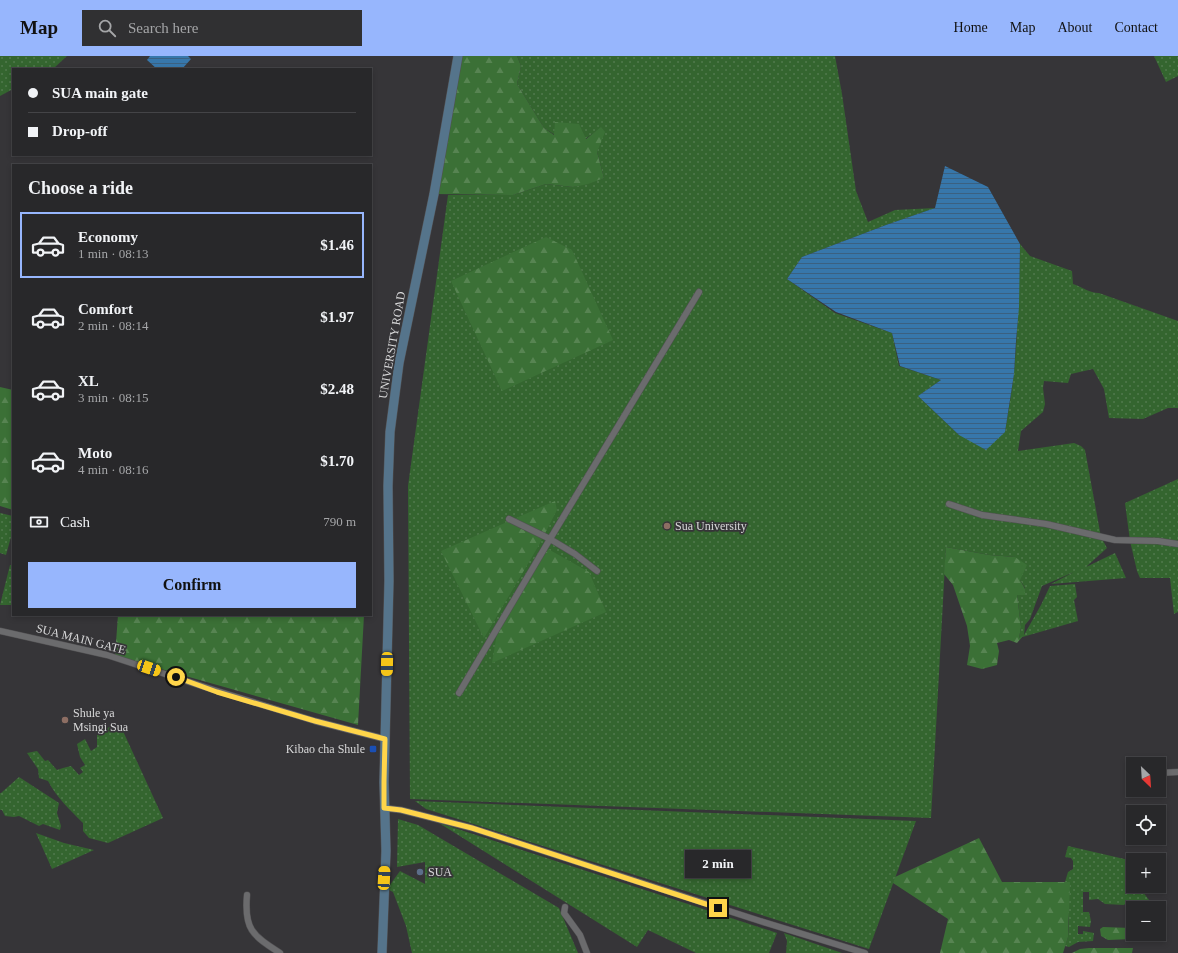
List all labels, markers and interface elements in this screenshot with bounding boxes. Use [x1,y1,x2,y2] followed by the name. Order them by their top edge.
[82,10,362,46] search box
[20,17,58,38] text: Map
[96,17,118,39] icon: search
[128,20,198,36] text: Search here
[954,20,988,35] text: Home
[1010,20,1035,35] text: Map
[1057,20,1092,35] text: About
[1114,20,1158,35] text: Contact
[52,85,148,101] text: SUA main gate
[52,123,108,139] text: Drop-off
[28,178,133,198] text: Choose a ride
[30,227,66,263] icon: car
[78,229,138,245] text: Economy
[320,237,354,253] text: $1.46
[78,246,148,261] text: 1 min · 08:13
[376,290,408,400] street label: UNIVERSITY ROAD
[30,299,66,335] icon: car
[78,301,133,317] text: Comfort
[320,309,354,325] text: $1.97
[78,318,148,333] text: 2 min · 08:14
[30,371,66,407] icon: car
[78,373,99,389] text: XL
[320,381,354,397] text: $2.48
[78,390,148,405] text: 3 min · 08:15
[30,443,66,479] icon: car
[78,445,112,461] text: Moto
[320,453,354,469] text: $1.70
[78,462,148,477] text: 4 min · 08:16
[28,511,50,533] icon: cash
[60,514,90,530] text: Cash
[323,514,356,529] text: 790 m
[675,519,747,533] place label: Sua University
[662,521,672,531] marker: Sua University
[28,562,356,608] button: Confirm
[35,621,127,657] street label: SUA MAIN GATE
[381,652,393,676] car
[136,658,162,678] car
[167,668,185,686] route start
[73,706,129,734] place label: Shule ya Msingi Sua
[60,715,70,725] marker: Shule ya Msingi Sua
[286,742,365,756] place label: Kibao cha Shule
[368,744,378,754] marker: Kibao cha Shule
[1126,757,1166,797] north arrow
[1126,757,1166,941] map controls
[1126,805,1166,845] button: locate
[685,850,751,878] callout: 2 min
[1126,853,1166,893] button: +
[702,856,734,871] text: 2 min
[428,865,452,879] place label: SUA
[377,866,391,890] car
[415,867,425,877] marker: SUA
[709,899,727,917] route end
[1126,901,1166,941] button: −

